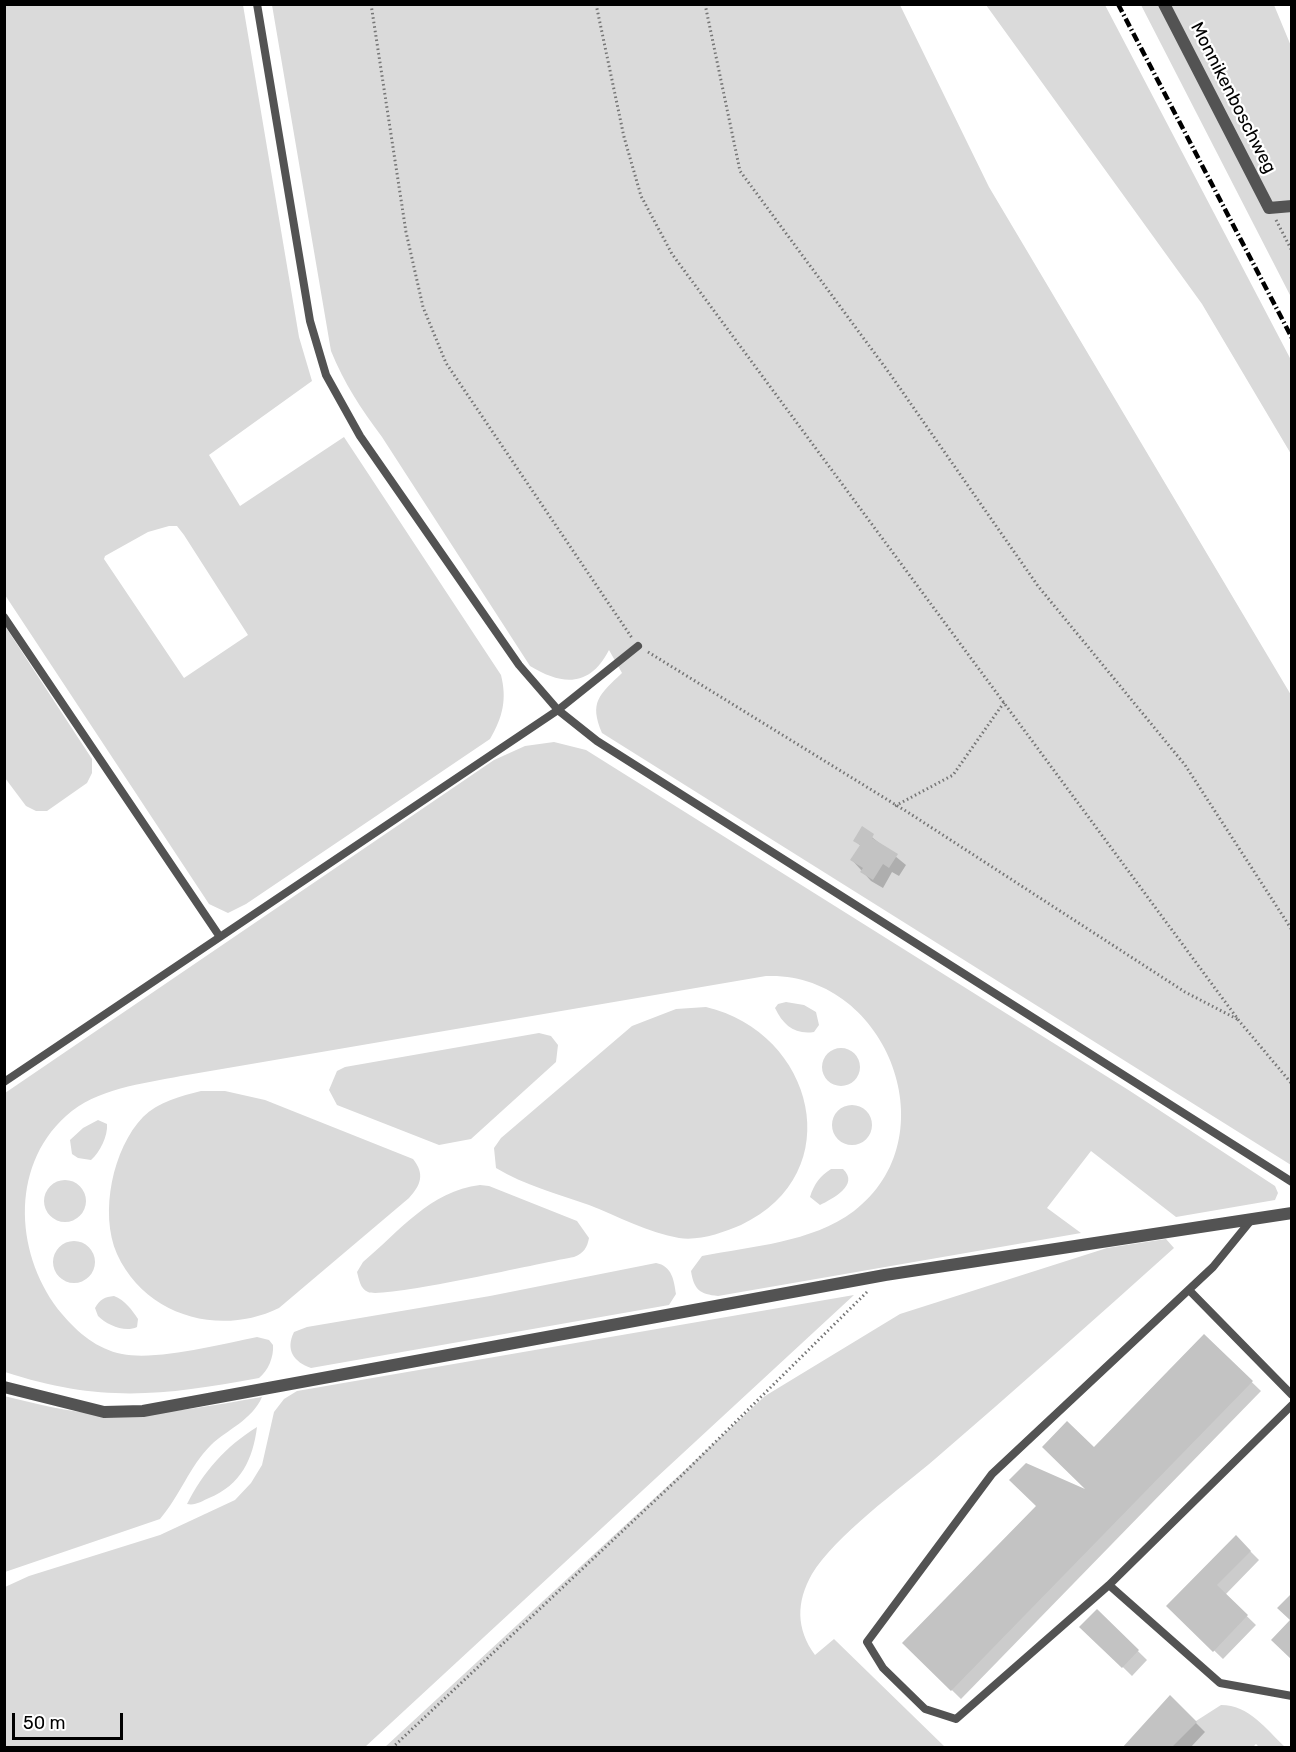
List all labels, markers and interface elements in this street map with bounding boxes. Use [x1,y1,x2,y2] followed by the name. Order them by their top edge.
[1186,19,1280,177] street label: Monnikenboschweg
[15,1701,126,1739] scale bar
[23,1712,66,1734] text: 50 m

